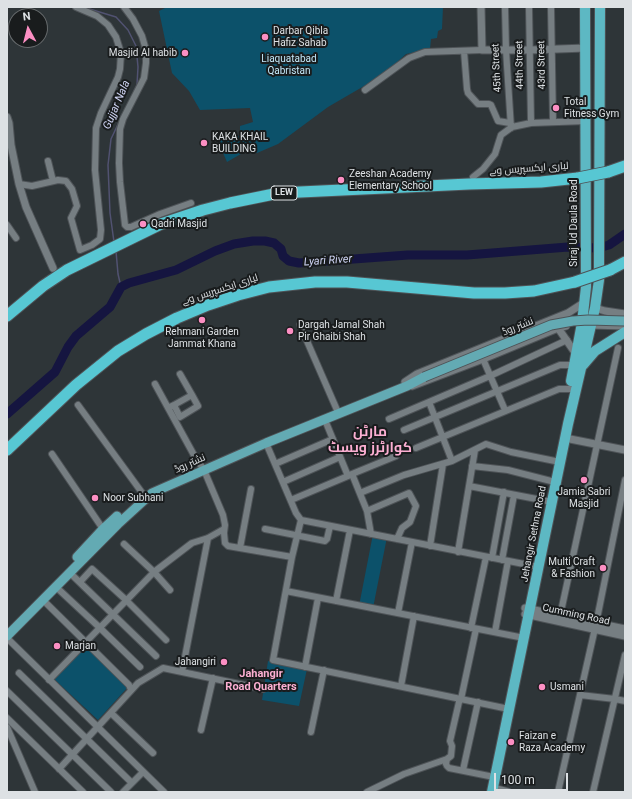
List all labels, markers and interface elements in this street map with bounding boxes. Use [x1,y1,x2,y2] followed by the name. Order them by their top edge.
[8,8,48,48] north arrow
[22,10,31,24] text: N
[273,25,328,48] place label: Darbar Qibla Hafiz Sahab
[260,32,270,42] marker: Darbar Qibla Hafiz Sahab
[514,40,526,90] street label: 44th Street
[536,40,548,90] street label: 43rd Street
[490,43,504,93] street label: 45th Street
[109,47,177,59] place label: Masjid Al habib
[180,48,190,58] marker: Masjid Al habib
[261,53,317,76] park label: Liaquatabad Qabristan
[101,78,133,132] water label: Gujjar Nala
[564,96,619,120] place label: Total Fitness Gym
[551,103,561,113] marker: Total Fitness Gym
[212,131,268,154] place label: KAKA KHAIL BUILDING
[199,138,209,148] marker: KAKA KHAIL BUILDING
[489,160,569,178] street label: لیاری ایکسپریس وے
[349,168,432,192] place label: Zeeshan Academy Elementary School
[336,175,346,185] marker: Zeeshan Academy Elementary School
[568,179,580,267] street label: Siraj Ud Daula Road
[271,186,297,200] road number: LEW
[151,218,207,230] place label: Qadri Masjid
[138,219,148,229] marker: Qadri Masjid
[303,253,353,269] water label: Lyari River
[180,272,260,308] street label: لیاری ایکسپریس وے
[197,315,207,325] marker: Rehmani Garden Jammat Khana
[501,315,535,339] street label: نشتر روڈ
[298,319,385,342] place label: Dargah Jamal Shah Pir Ghaibi Shah
[165,326,239,350] place label: Rehmani Garden Jammat Khana
[285,326,295,336] marker: Dargah Jamal Shah Pir Ghaibi Shah
[328,424,412,456] district label: مارٹن کوارٹرز ویسٹ
[173,452,207,476] street label: نشتر روڈ
[579,475,589,485] marker: Jamia Sabri Masjid
[519,485,549,583] street label: Jehangir Sethna Road
[558,486,610,510] place label: Jamia Sabri Masjid
[103,492,163,504] place label: Noor Subhani
[90,493,100,503] marker: Noor Subhani
[548,556,595,580] place label: Multi Craft & Fashion
[598,563,608,573] marker: Multi Craft & Fashion
[541,602,611,628] street label: Cumming Road
[65,640,96,652] place label: Marjan
[52,641,62,651] marker: Marjan
[175,656,216,668] place label: Jahangiri
[219,657,229,667] marker: Jahangiri
[225,667,297,693] district label: Jahangir Road Quarters
[550,681,584,693] place label: Usmani
[537,682,547,692] marker: Usmani
[519,730,585,754] place label: Faizan e Raza Academy
[506,737,516,747] marker: Faizan e Raza Academy
[496,765,570,791] scale bar
[501,773,535,787] text: 100 m

